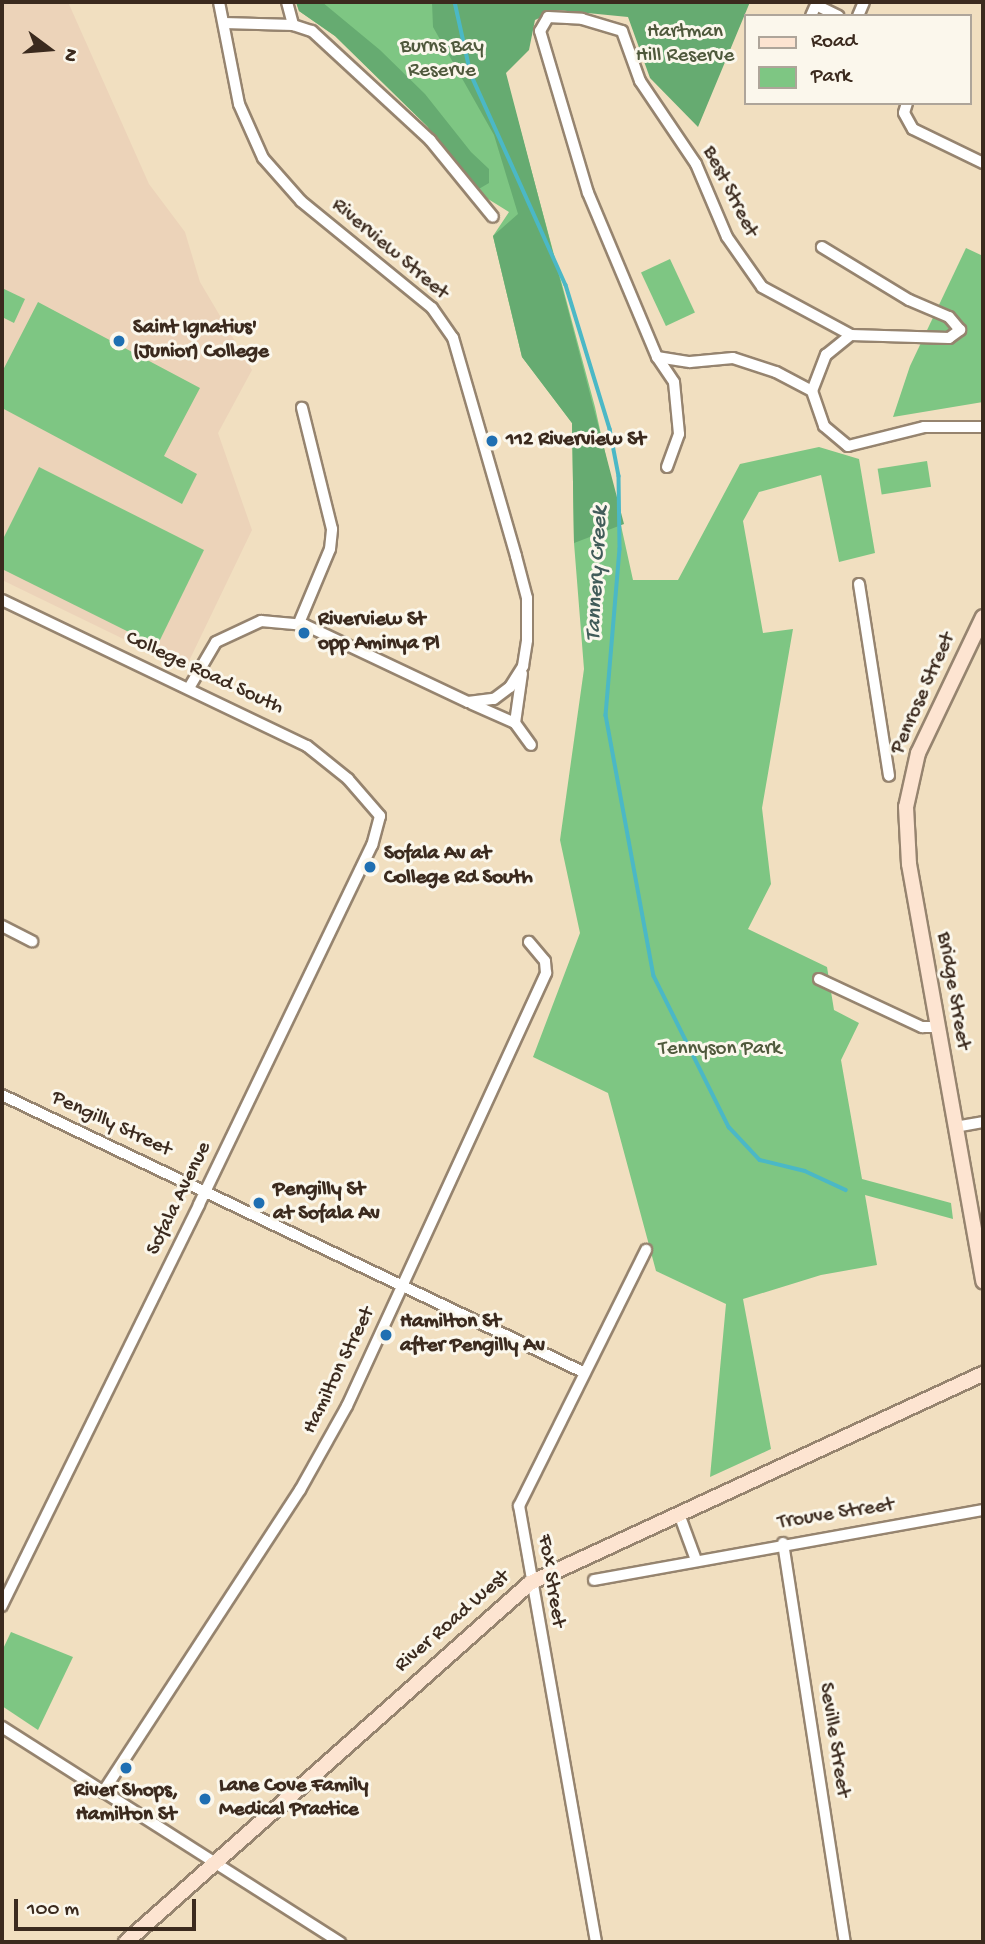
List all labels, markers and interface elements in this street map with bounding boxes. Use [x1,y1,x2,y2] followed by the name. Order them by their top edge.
[14,14,84,84] north arrow
[744,14,971,105] legend
[636,20,734,70] park label: Hartman Hill Reserve
[811,30,857,55] text: Road
[400,35,484,85] park label: Burns Bay Reserve
[57,46,82,64] text: N
[811,65,851,90] text: Park
[695,142,763,242] street label: Best Street
[325,194,453,306] street label: Riverview Street
[133,316,269,366] place label: Saint Ignatius' (Junior) College
[111,333,127,349] marker: Saint Ignatius' (Junior) College
[506,428,646,454] place label: 112 Riverview St
[484,433,500,449] marker: 112 Riverview St
[581,506,615,642] water label: Tannery Creek
[318,608,440,658] place label: Riverview St opp Aminya Pl
[296,625,312,641] marker: Riverview St opp Aminya Pl
[121,626,287,722] street label: College Road South
[886,629,962,759] street label: Penrose Street
[384,842,533,892] place label: Sofala Av at College Rd South
[362,859,378,875] marker: Sofala Av at College Rd South
[929,930,975,1052] street label: Bridge Street
[659,1037,781,1063] park label: Tennyson Park
[47,1086,175,1164] street label: Pengilly Street
[142,1138,218,1260] street label: Sofala Avenue
[273,1178,380,1228] place label: Pengilly St at Sofala Av
[251,1195,267,1211] marker: Pengilly St at Sofala Av
[298,1303,382,1439] street label: Hamilton Street
[400,1310,545,1360] place label: Hamilton St after Pengilly Av
[378,1327,394,1343] marker: Hamilton St after Pengilly Av
[776,1493,896,1537] street label: Trouve Street
[530,1533,570,1629] street label: Fox Street
[390,1565,516,1679] street label: River Road West
[812,1681,854,1799] street label: Seville Street
[118,1760,134,1776] marker: River Shops, Hamilton St
[219,1774,368,1824] place label: Lane Cove Family Medical Practice
[74,1779,178,1829] place label: River Shops, Hamilton St
[197,1791,213,1807] marker: Lane Cove Family Medical Practice
[18,1884,200,1928] scale bar
[27,1898,79,1923] text: 100 m

